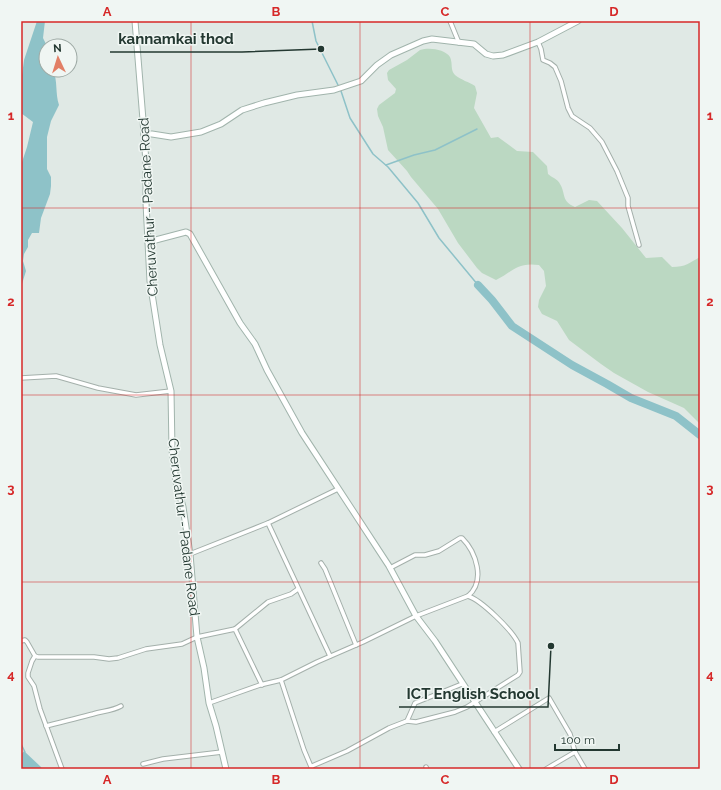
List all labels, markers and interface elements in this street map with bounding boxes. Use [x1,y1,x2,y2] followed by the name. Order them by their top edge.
[103,4,112,19] text: A
[272,4,281,19] text: B
[441,4,450,19] text: C
[609,4,619,19] text: D
[110,25,242,52] callout: kannamkai thod
[118,30,234,48] text: kannamkai thod
[38,38,78,78] north arrow
[53,42,62,55] text: N
[8,108,15,123] text: 1
[707,108,714,123] text: 1
[135,117,161,297] street label: Cheruvathur - Padane Road
[7,294,15,309] text: 2
[706,294,714,309] text: 2
[165,437,203,617] street label: Cheruvathur - Padane Road
[7,481,15,496] text: 3
[706,481,714,496] text: 3
[7,667,15,682] text: 4
[706,667,714,682] text: 4
[399,680,548,707] callout: ICT English School
[407,685,540,703] text: ICT English School
[555,726,619,752] scale bar
[561,733,595,747] text: 100 m
[103,772,112,787] text: A
[272,772,281,787] text: B
[441,772,450,787] text: C
[609,772,619,787] text: D

